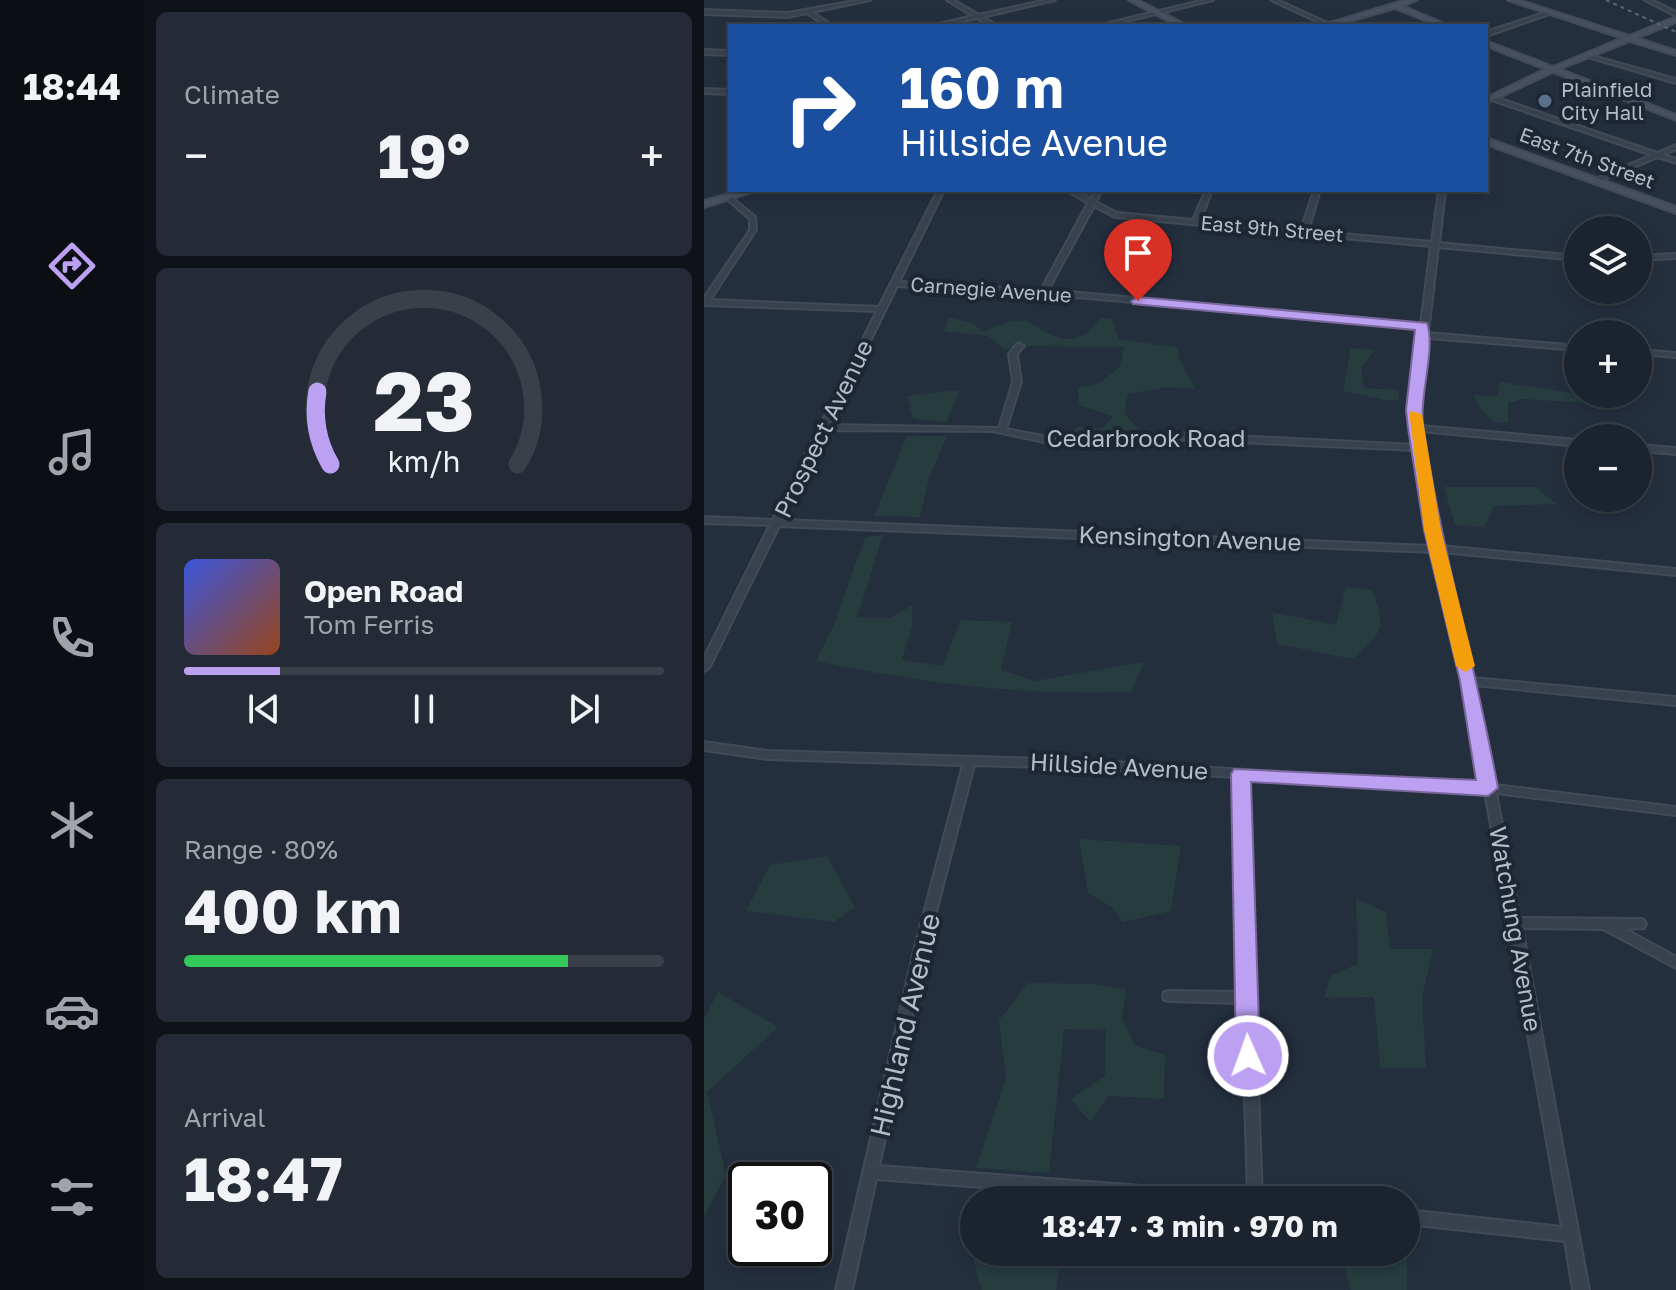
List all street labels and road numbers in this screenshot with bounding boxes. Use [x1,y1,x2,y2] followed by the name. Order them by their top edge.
[1517,122,1658,193] street label: East 7th Street
[1200,210,1345,246] street label: East 9th Street
[910,271,1072,307] street label: Carnegie Avenue
[767,335,878,522] street label: Prospect Avenue
[1047,423,1245,452] street label: Cedarbrook Road
[1078,519,1302,556] street label: Kensington Avenue
[1029,746,1209,785] street label: Hillside Avenue
[1484,824,1549,1033] street label: Watchung Avenue
[863,910,946,1140] street label: Highland Avenue

